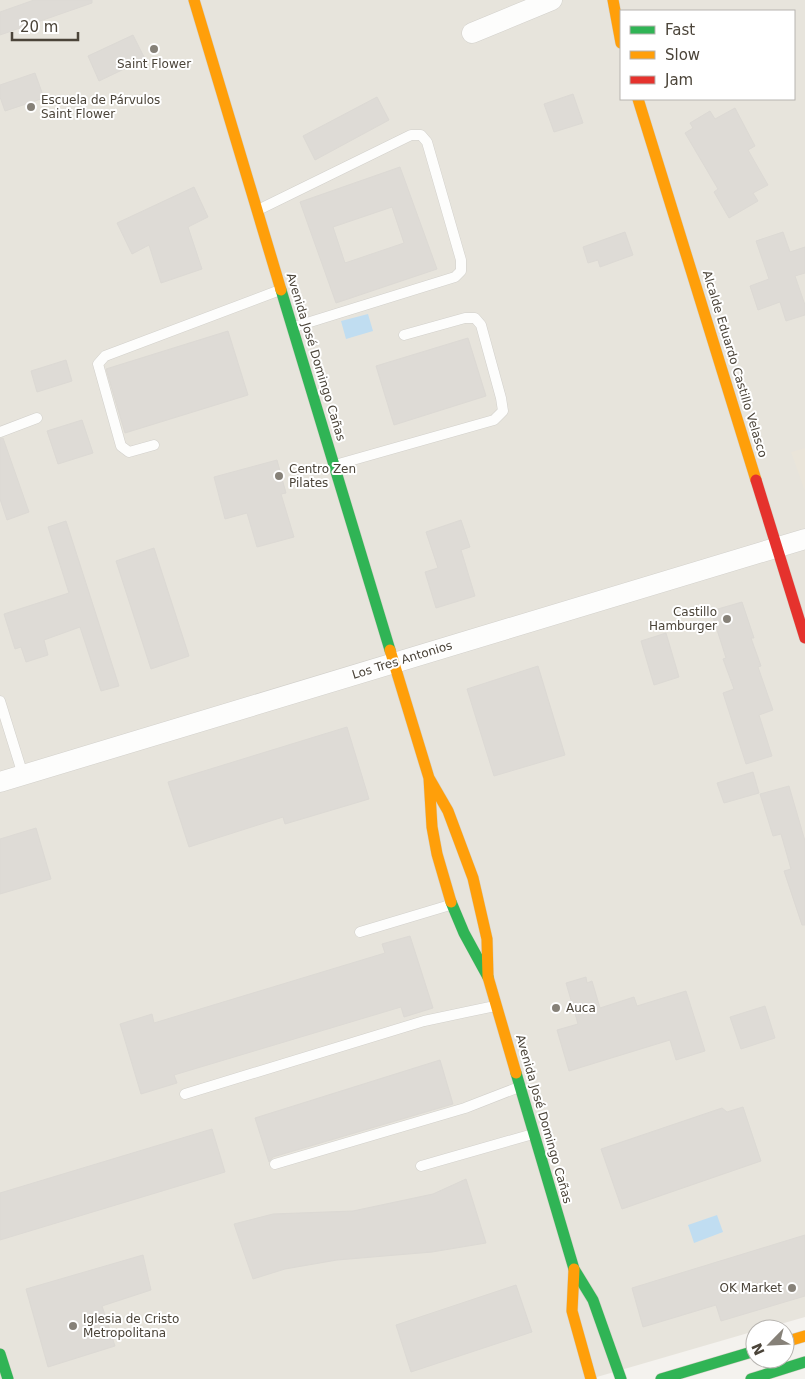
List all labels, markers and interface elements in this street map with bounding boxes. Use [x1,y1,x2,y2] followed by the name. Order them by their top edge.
[12,10,79,42] scale bar
[620,10,795,100] legend
[20,18,58,36] text: 20 m
[665,21,695,39] text: Fast
[148,43,160,55] marker: Saint Flower
[665,46,700,64] text: Slow
[117,57,191,71] place label: Saint Flower
[664,71,693,89] text: Jam
[41,93,160,121] place label: Escuela de Párvulos Saint Flower
[25,101,37,113] marker: Escuela de Párvulos Saint Flower
[700,269,770,459] street label: Alcalde Eduardo Castillo Velasco
[284,271,348,443] street label: Avenida José Domingo Cañas
[289,462,356,490] place label: Centro Zen Pilates
[273,470,285,482] marker: Centro Zen Pilates
[649,605,717,633] place label: Castillo Hamburger
[721,613,733,625] marker: Castillo Hamburger
[350,638,454,682] street label: Los Tres Antonios
[566,1001,596,1015] place label: Auca
[550,1002,562,1014] marker: Auca
[513,1033,575,1205] street label: Avenida José Domingo Cañas
[720,1281,782,1295] place label: OK Market
[786,1282,798,1294] marker: OK Market
[83,1312,179,1340] place label: Iglesia de Cristo Metropolitana
[745,1319,795,1369] north arrow
[67,1320,79,1332] marker: Iglesia de Cristo Metropolitana
[748,1341,768,1358] text: N

